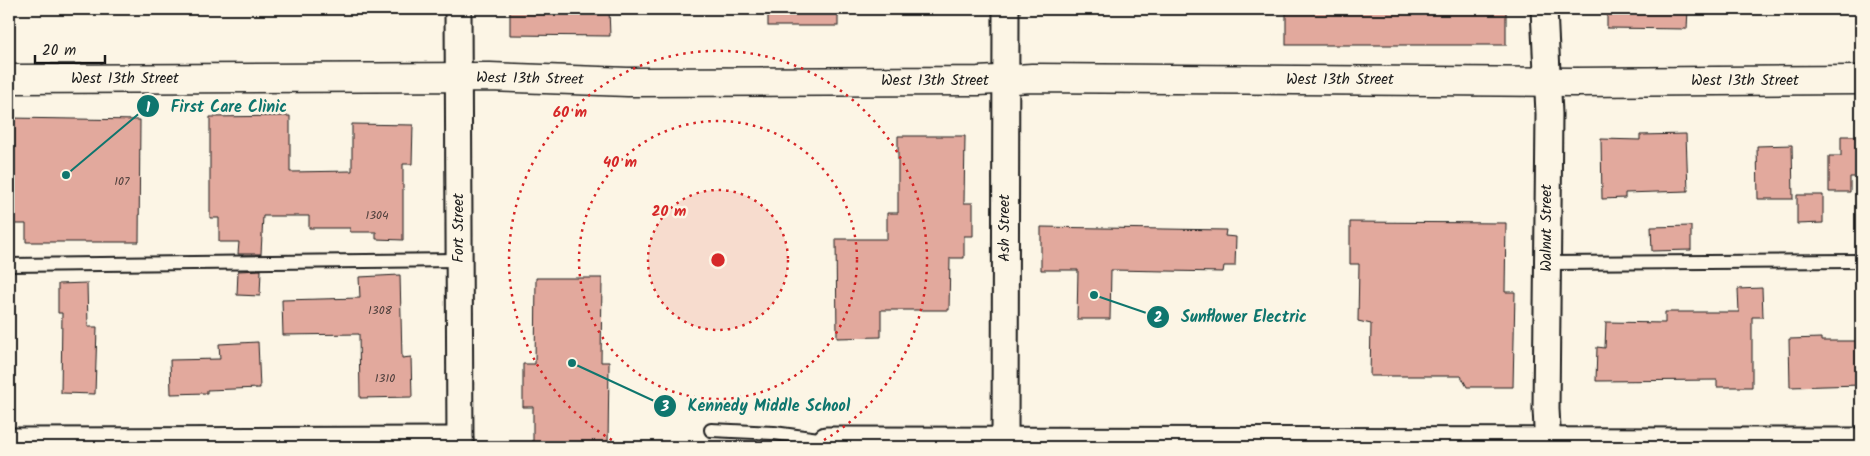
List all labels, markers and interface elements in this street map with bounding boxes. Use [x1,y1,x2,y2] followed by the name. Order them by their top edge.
[35,32,105,64] scale bar
[42,39,76,63] text: 20 m
[476,66,584,92] street label: West 13th Street
[71,67,179,91] street label: West 13th Street
[1286,68,1394,92] street label: West 13th Street
[881,69,989,93] street label: West 13th Street
[1691,69,1799,93] street label: West 13th Street
[135,91,297,122] callout: First Care Clinic
[171,95,287,120] text: First Care Clinic
[146,96,151,120] text: 1
[553,101,587,125] text: 60 m
[603,151,637,175] text: 40 m
[114,172,130,191] house number: 107
[1535,184,1559,272] street label: Walnut Street
[447,193,471,263] street label: Fort Street
[993,194,1017,262] street label: Ash Street
[652,200,686,224] text: 20 m
[365,206,389,225] house number: 1304
[709,251,727,269] centre of rings
[368,301,393,320] house number: 1308
[1146,301,1317,332] callout: Sunflower Electric
[1181,305,1307,330] text: Sunflower Electric
[1154,306,1163,330] text: 2
[375,369,395,388] house number: 1310
[653,390,860,421] callout: Kennedy Middle School
[688,394,851,419] text: Kennedy Middle School
[660,395,669,419] text: 3

